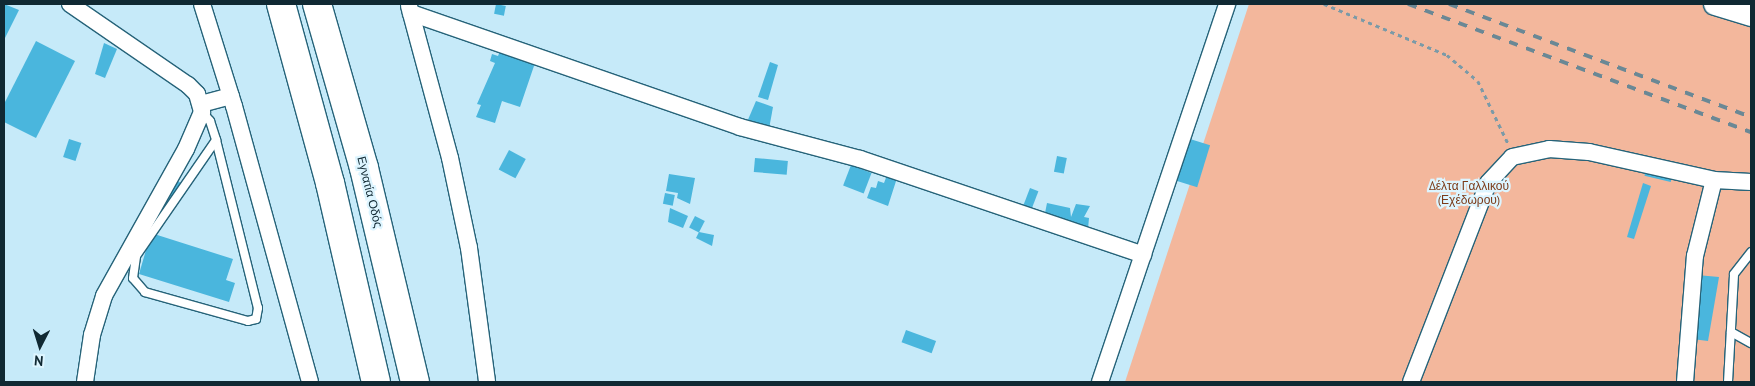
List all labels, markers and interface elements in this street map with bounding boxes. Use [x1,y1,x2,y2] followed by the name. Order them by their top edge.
[354,155,386,229] street label: Εγνατία Οδός
[1429,179,1509,207] park label: Δέλτα Γαλλικού (Εχέδωρου)
[15,321,65,371] north arrow
[33,352,44,370] text: N

